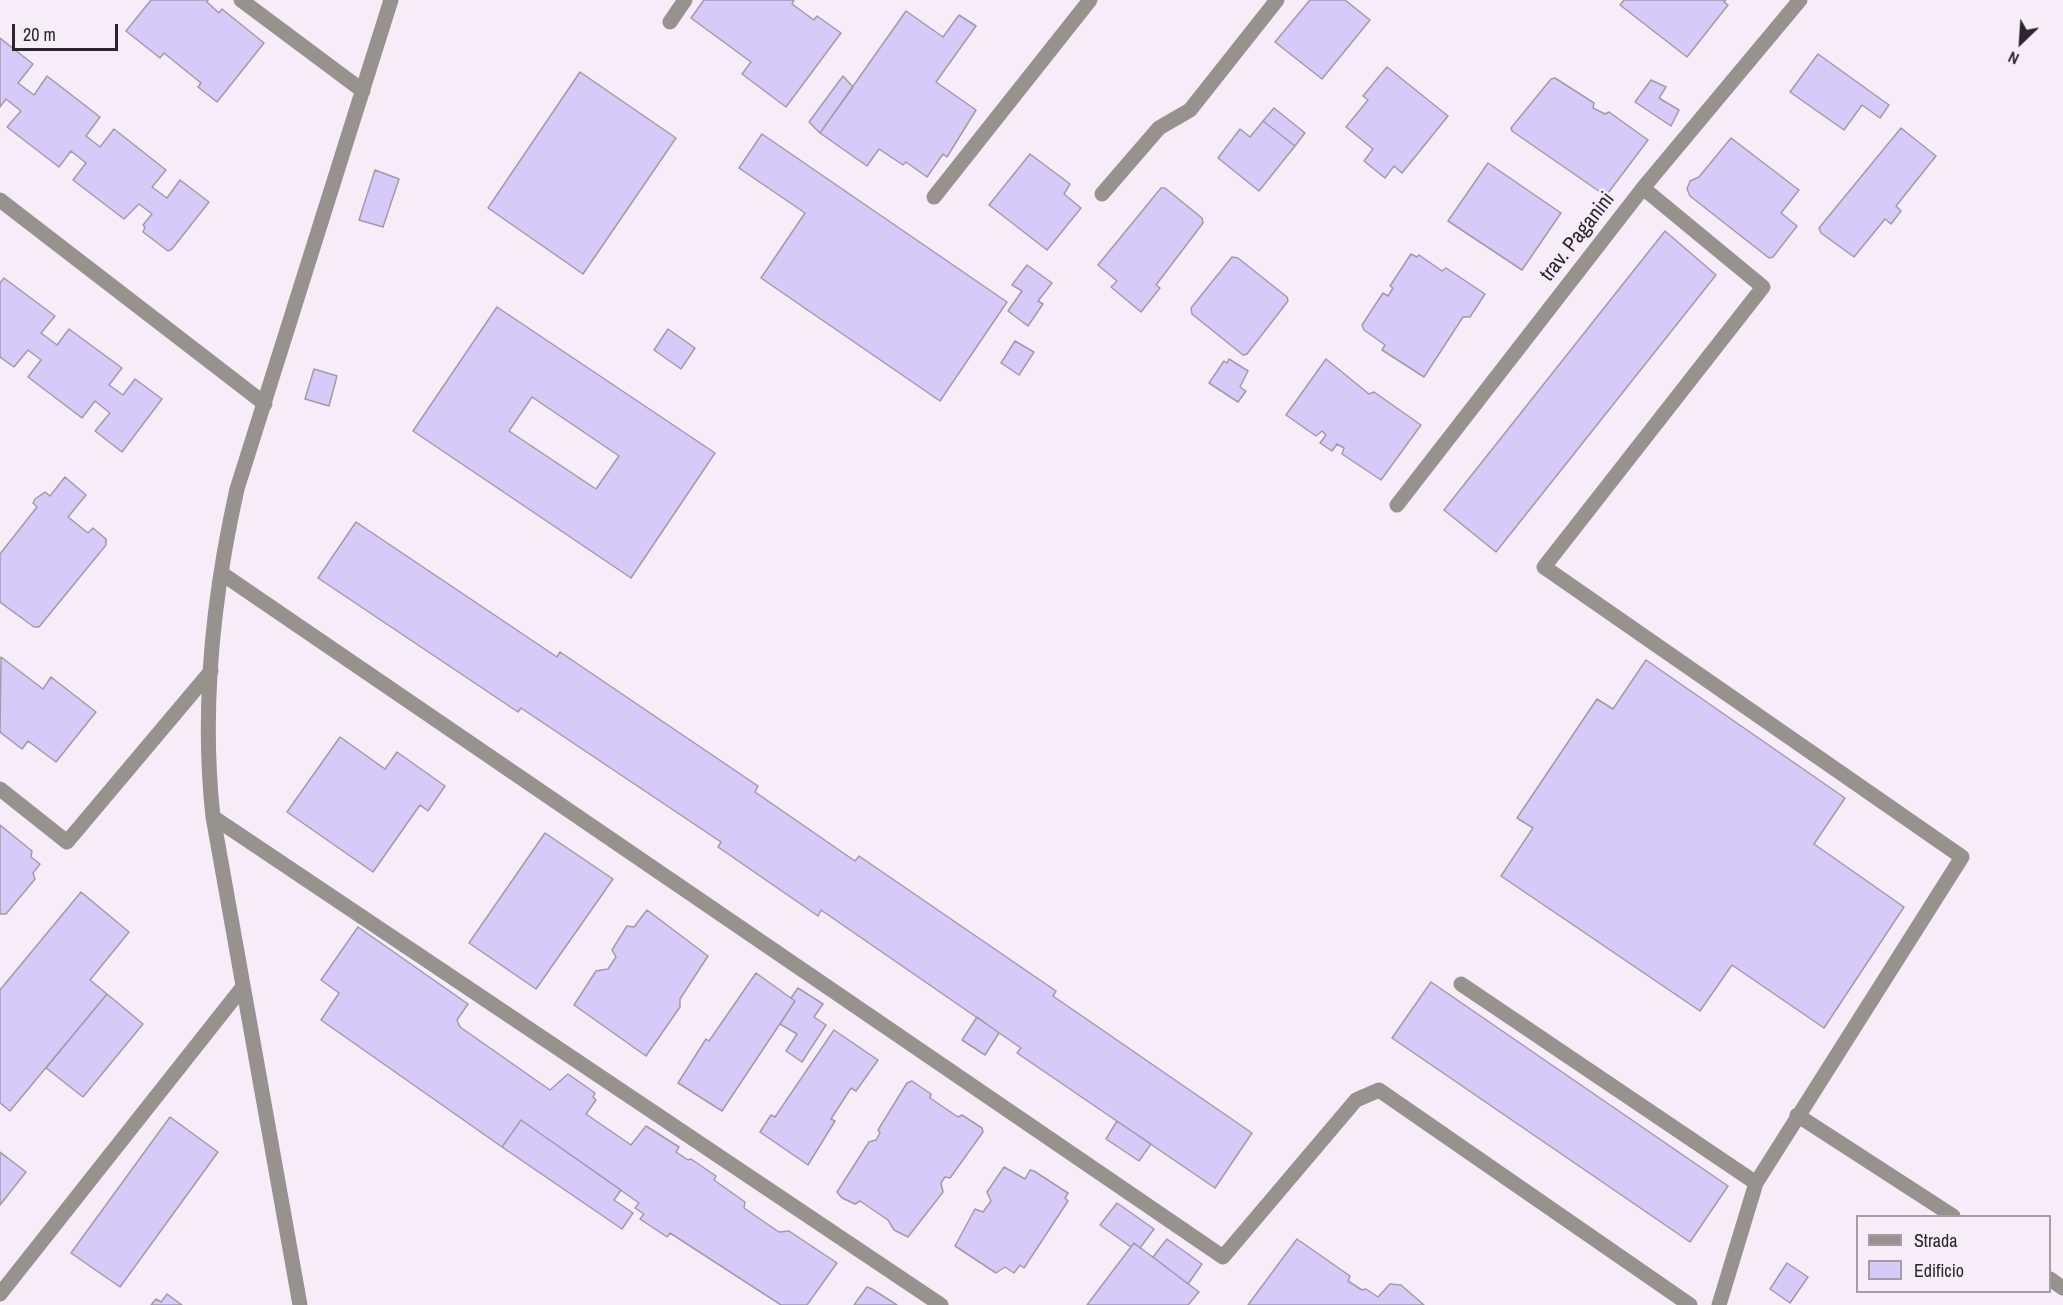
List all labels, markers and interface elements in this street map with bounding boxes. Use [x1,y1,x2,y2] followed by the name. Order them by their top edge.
[15,12,122,50] scale bar
[1991,12,2051,72] north arrow
[23,22,56,47] text: 20 m
[2004,46,2022,70] text: N
[1535,187,1621,287] street label: trav. Paganini
[1856,1215,2051,1293] legend
[1914,1228,1958,1253] text: Strada
[1914,1258,1964,1283] text: Edificio

